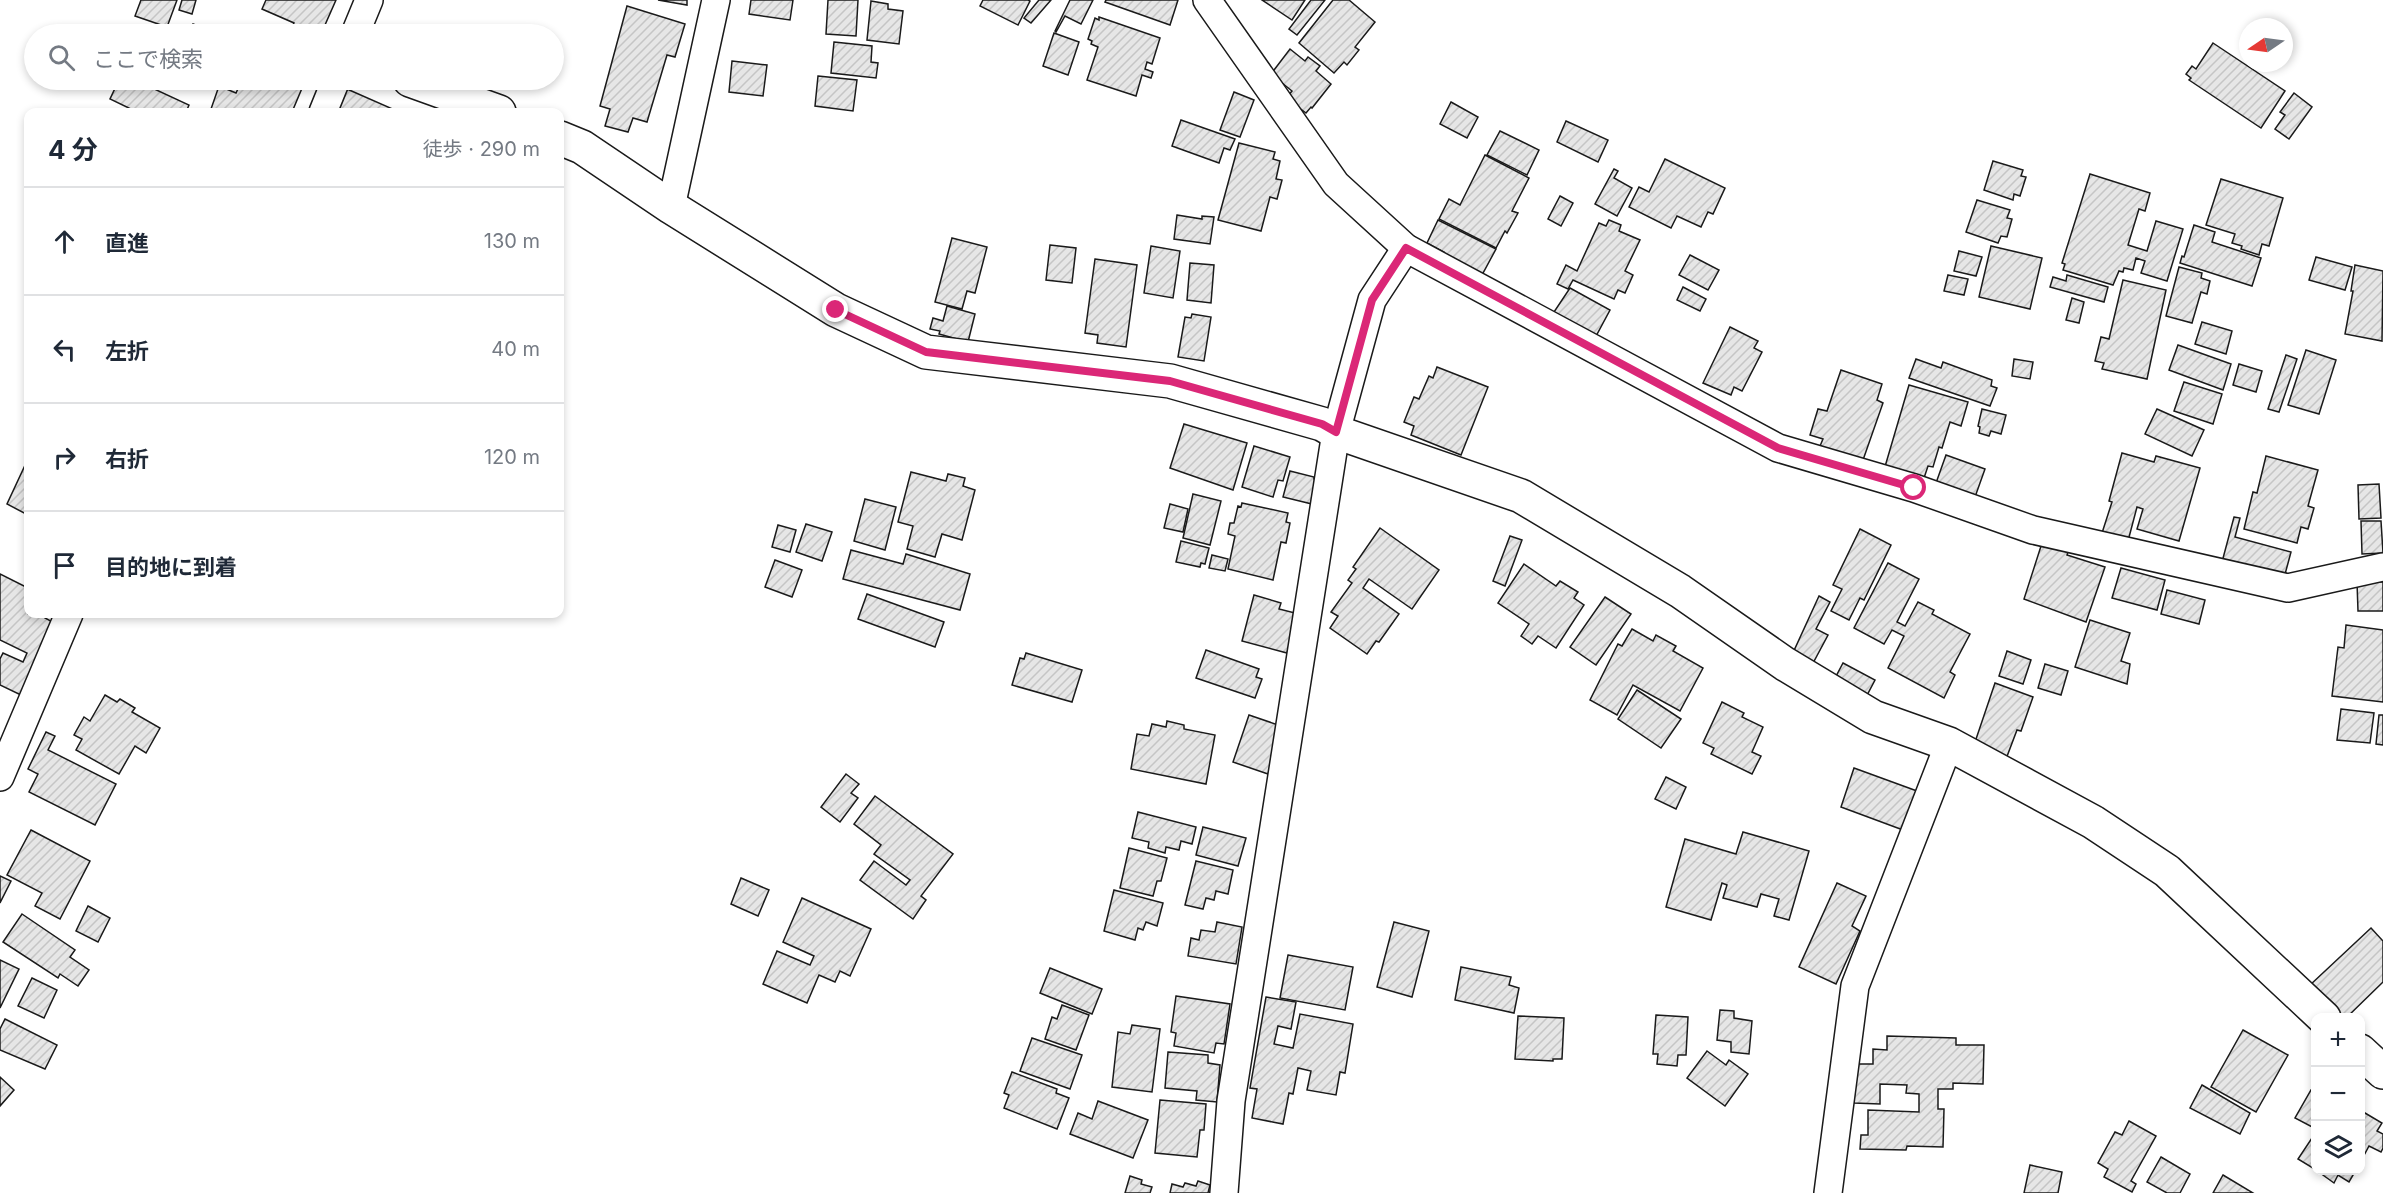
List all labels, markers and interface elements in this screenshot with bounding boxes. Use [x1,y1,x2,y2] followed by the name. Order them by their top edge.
[2239,18,2293,72] north arrow
[24,24,564,90] search box
[45,41,78,74] icon: search
[93,46,203,72] text: ここで検索
[48,134,98,165] text: 4 分
[423,137,540,161] text: 徒歩 · 290 m
[48,225,81,258] icon: ahead
[484,229,540,253] text: 130 m
[105,230,149,256] text: 直進
[822,296,848,322] route end
[48,333,81,366] icon: left
[491,337,540,361] text: 40 m
[105,338,149,364] text: 左折
[48,441,81,474] icon: right
[484,445,540,469] text: 120 m
[105,446,149,472] text: 右折
[1900,474,1926,500] route start
[48,549,81,582] icon: arrive
[105,554,237,580] text: 目的地に到着
[2311,1013,2365,1175] map controls
[2311,1013,2365,1067] button: +
[2311,1067,2365,1121] button: −
[2311,1121,2365,1175] button: layers

